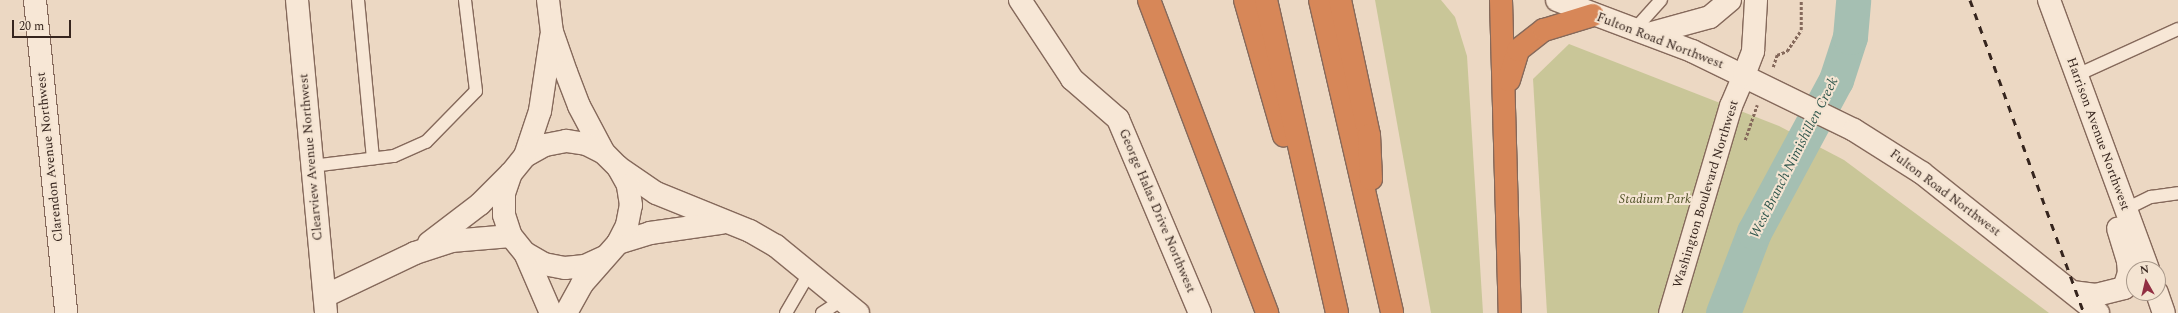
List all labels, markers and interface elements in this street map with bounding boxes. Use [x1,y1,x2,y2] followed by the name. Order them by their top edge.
[1594,10,1726,72] street label: Fulton Road Northwest
[14,12,73,38] scale bar
[19,17,44,36] text: 20 m
[2063,55,2133,213] street label: Harrison Avenue Northwest
[33,71,67,243] street label: Clarendon Avenue Northwest
[296,73,326,241] street label: Clearview Avenue Northwest
[1746,75,1842,241] water label: West Branch Nimishillen Creek
[1670,98,1742,290] street label: Washington Boulevard Northwest
[1115,127,1199,295] street label: George Halas Drive Northwest
[1887,146,2003,240] street label: Fulton Road Northwest
[1619,191,1691,207] park label: Stadium Park
[2126,261,2166,301] north arrow
[2139,261,2150,279] text: N

